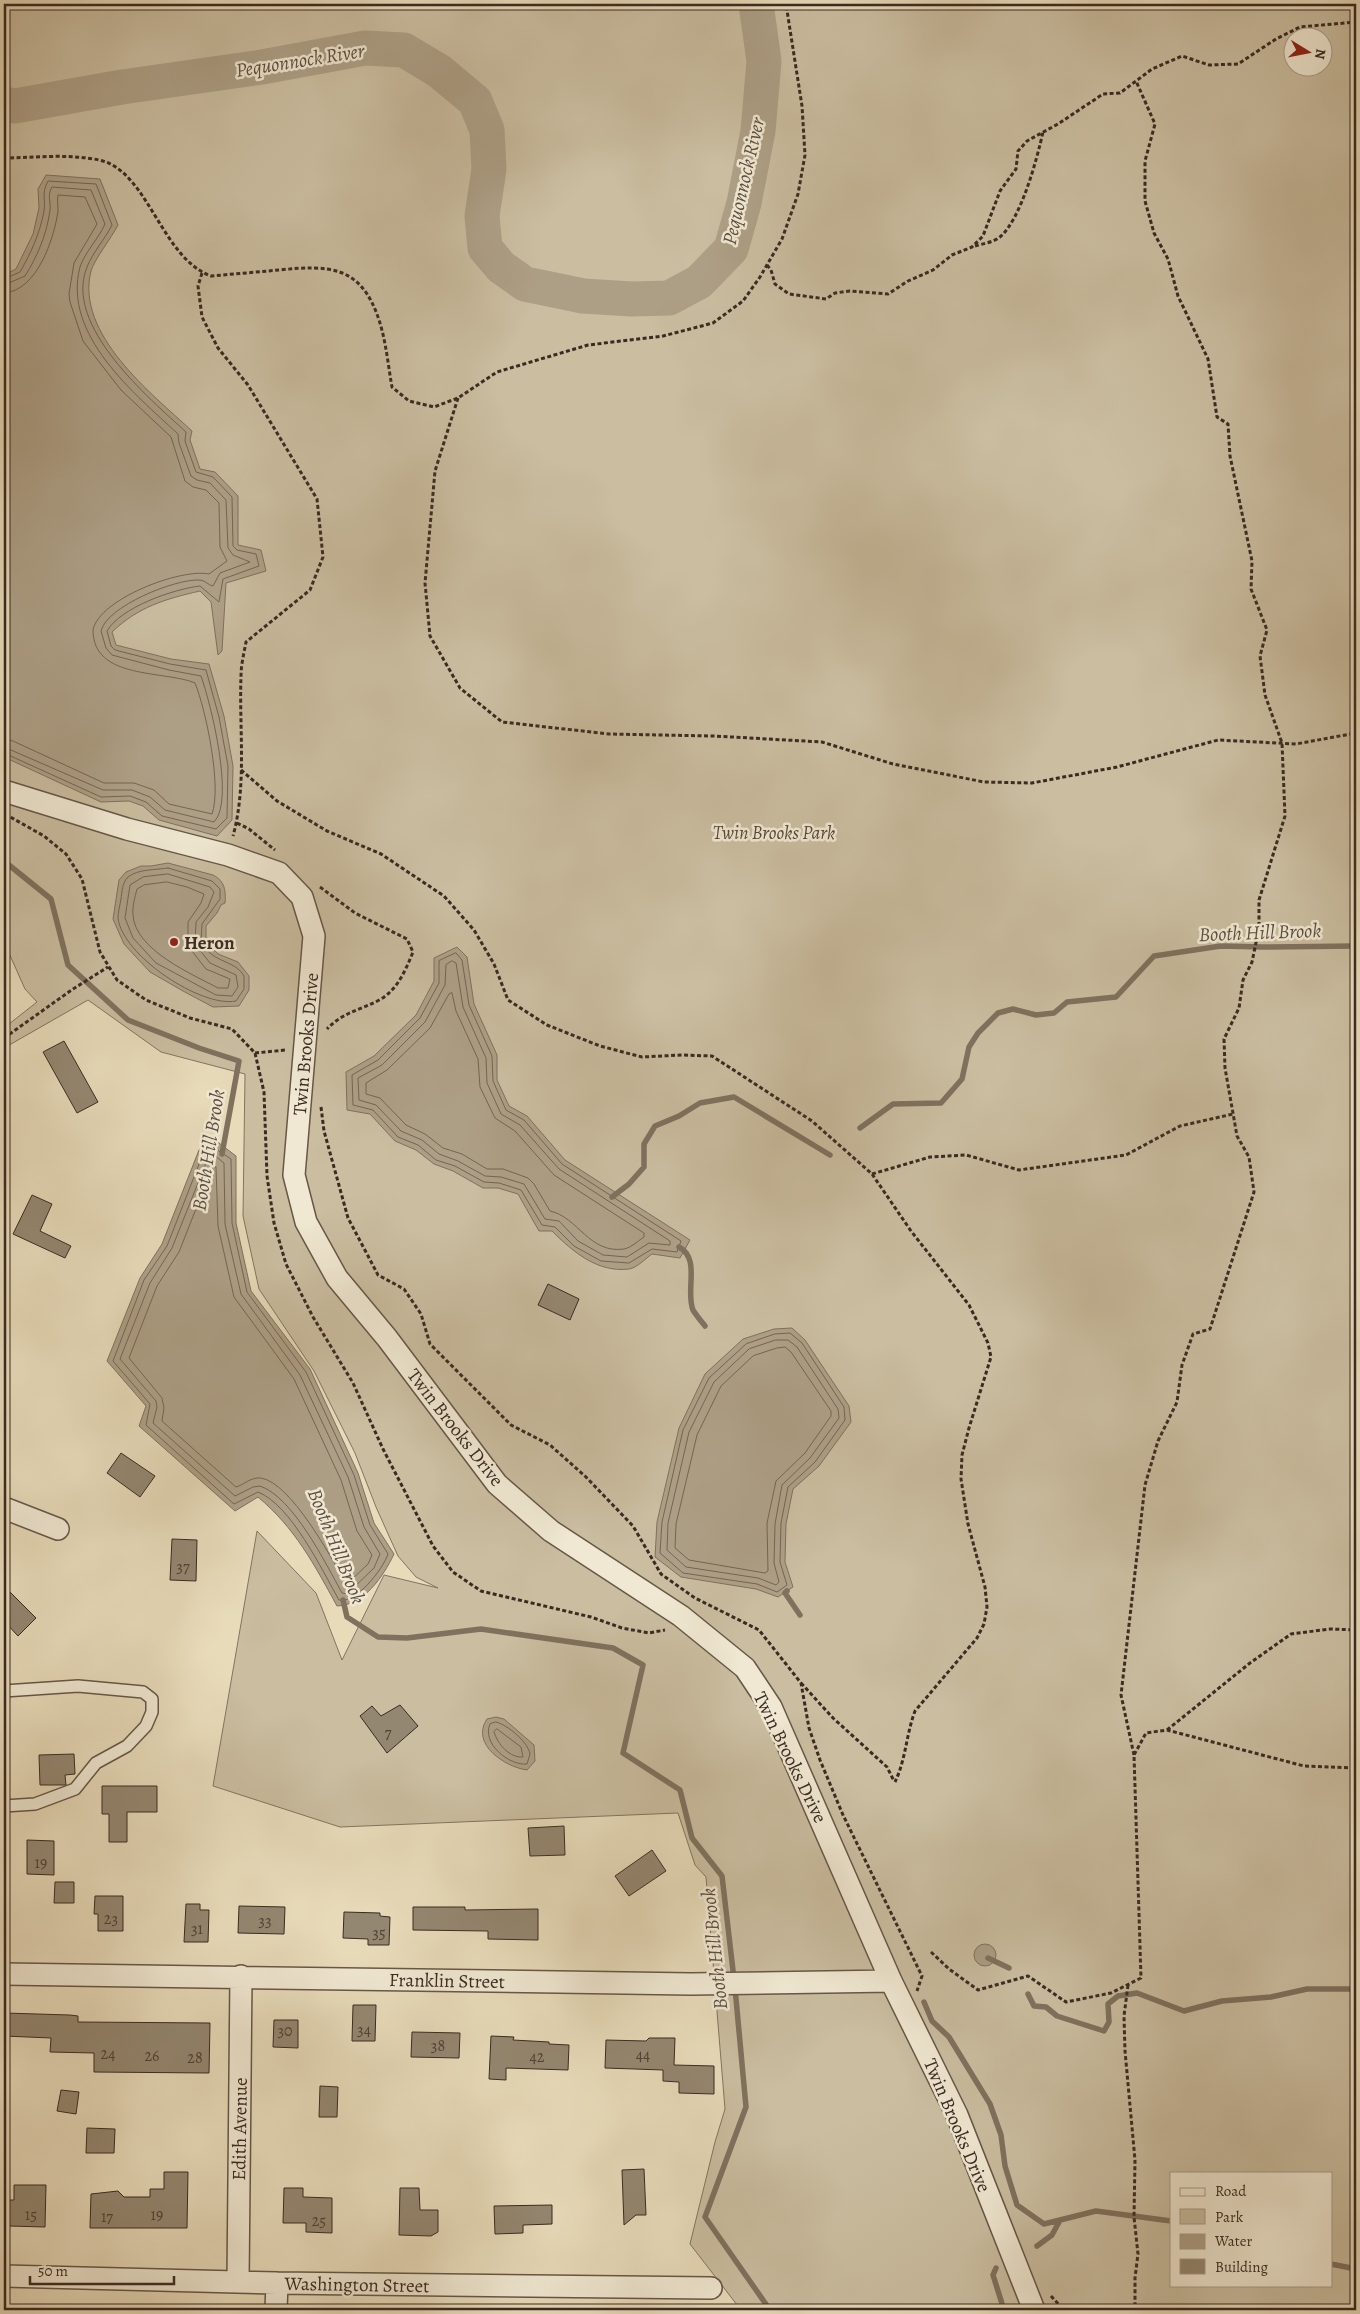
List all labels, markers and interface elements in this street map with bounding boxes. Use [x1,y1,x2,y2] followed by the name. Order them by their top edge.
[1282,28,1332,78] north arrow
[234,37,367,84] water label: Pequonnock River
[1310,47,1331,61] text: N
[716,114,771,247] water label: Pequonnock River
[713,820,835,846] park label: Twin Brooks Park
[1198,917,1322,948] water label: Booth Hill Brook
[184,930,235,956] place label: Heron
[168,936,180,948] marker: Heron
[287,972,325,1116] street label: Twin Brooks Drive
[186,1087,231,1213] water label: Booth Hill Brook
[401,1363,509,1492] street label: Twin Brooks Drive
[301,1484,372,1608] water label: Booth Hill Brook
[176,1556,190,1578] house number: 37
[747,1687,833,1827] street label: Twin Brooks Drive
[385,1722,392,1744] house number: 7
[35,1852,47,1874] house number: 19
[695,1887,734,2011] water label: Booth Hill Brook
[104,1908,118,1930] house number: 23
[258,1910,272,1932] house number: 33
[191,1918,204,1940] house number: 31
[372,1922,386,1944] house number: 35
[389,1967,505,1995] street label: Franklin Street
[357,2019,371,2041] house number: 34
[277,2020,293,2042] house number: 30
[431,2035,445,2057] house number: 38
[101,2043,115,2065] house number: 24
[636,2044,650,2066] house number: 44
[145,2045,160,2067] house number: 26
[530,2046,545,2068] house number: 42
[187,2047,203,2069] house number: 28
[917,2054,997,2196] street label: Twin Brooks Drive
[226,2077,254,2181] street label: Edith Avenue
[1170,2172,1332,2286] legend
[1215,2181,1247,2201] text: Road
[25,2204,37,2226] house number: 15
[151,2204,163,2226] house number: 19
[101,2206,113,2228] house number: 17
[1215,2207,1244,2227] text: Park
[312,2210,326,2232] house number: 25
[1214,2231,1252,2251] text: Water
[30,2254,174,2286] scale bar
[1215,2257,1268,2277] text: Building
[38,2261,68,2281] text: 50 m
[283,2271,430,2299] street label: Washington Street

